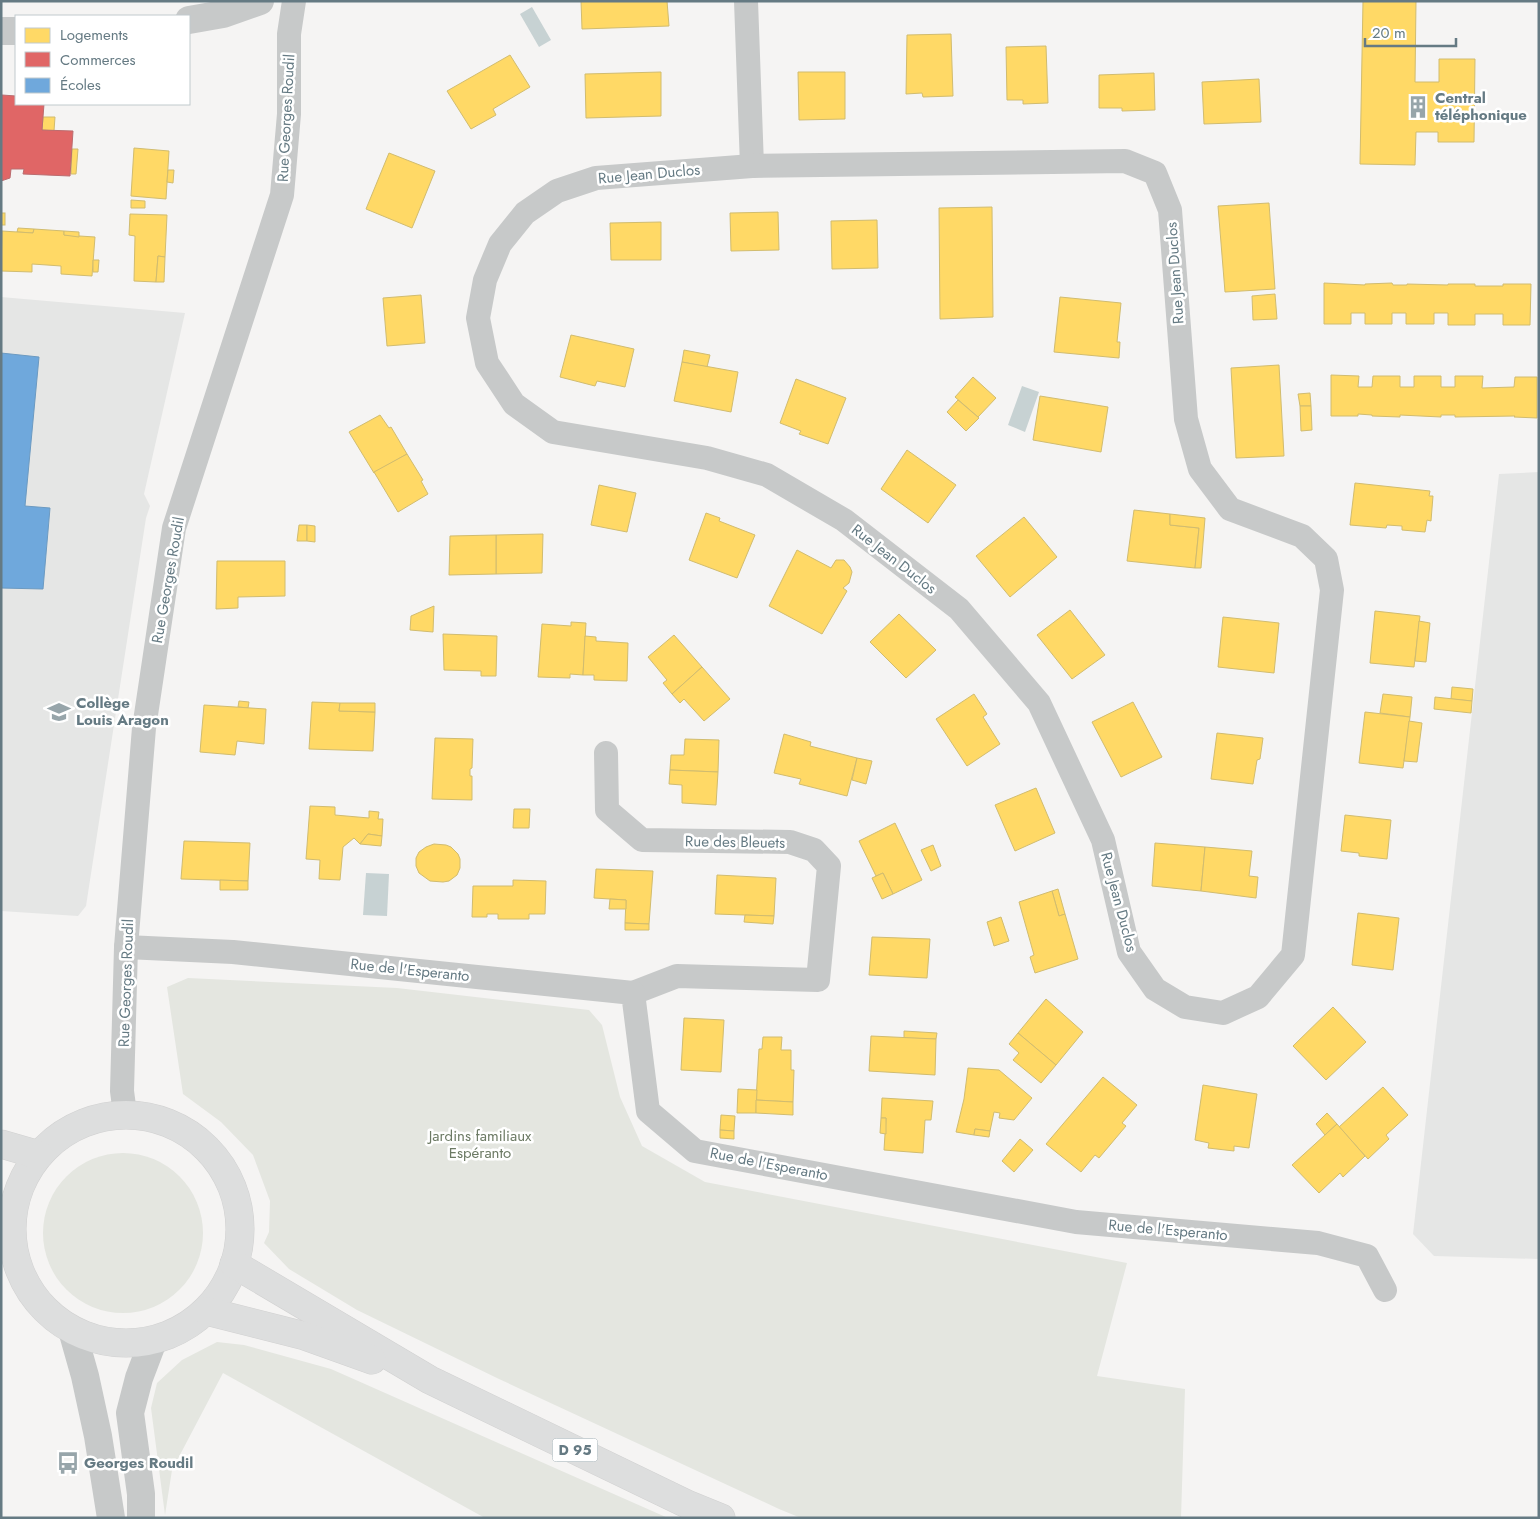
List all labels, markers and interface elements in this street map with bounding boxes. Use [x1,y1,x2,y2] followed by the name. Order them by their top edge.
[15,15,190,105] legend
[1365,15,1456,47] scale bar
[1372,22,1406,44] text: 20 m
[60,24,128,46] text: Logements
[60,49,135,71] text: Commerces
[272,53,300,183] street label: Rue Georges Roudil
[60,74,101,96] text: Écoles
[1435,87,1527,126] place label: Central téléphonique
[1405,94,1431,120] building icon: Central téléphonique
[597,159,701,189] street label: Rue Jean Duclos
[1160,221,1190,325] street label: Rue Jean Duclos
[146,515,190,645] street label: Rue Georges Roudil
[847,519,941,599] street label: Rue Jean Duclos
[76,692,169,731] place label: Collège Louis Aragon
[46,699,72,725] school or university icon: Collège Louis Aragon
[685,830,785,854] street label: Rue des Bleuets
[1095,850,1143,954] street label: Rue Jean Duclos
[113,919,139,1047] street label: Rue Georges Roudil
[349,953,471,987] street label: Rue de l'Esperanto
[427,1125,532,1164] park label: Jardins familiaux Espéranto
[708,1142,830,1186] street label: Rue de l'Esperanto
[1107,1214,1229,1246] street label: Rue de l'Esperanto
[552,1438,598,1462] road number: D 95
[55,1450,81,1476] bus stop icon: Georges Roudil
[84,1452,193,1474] place label: Georges Roudil

